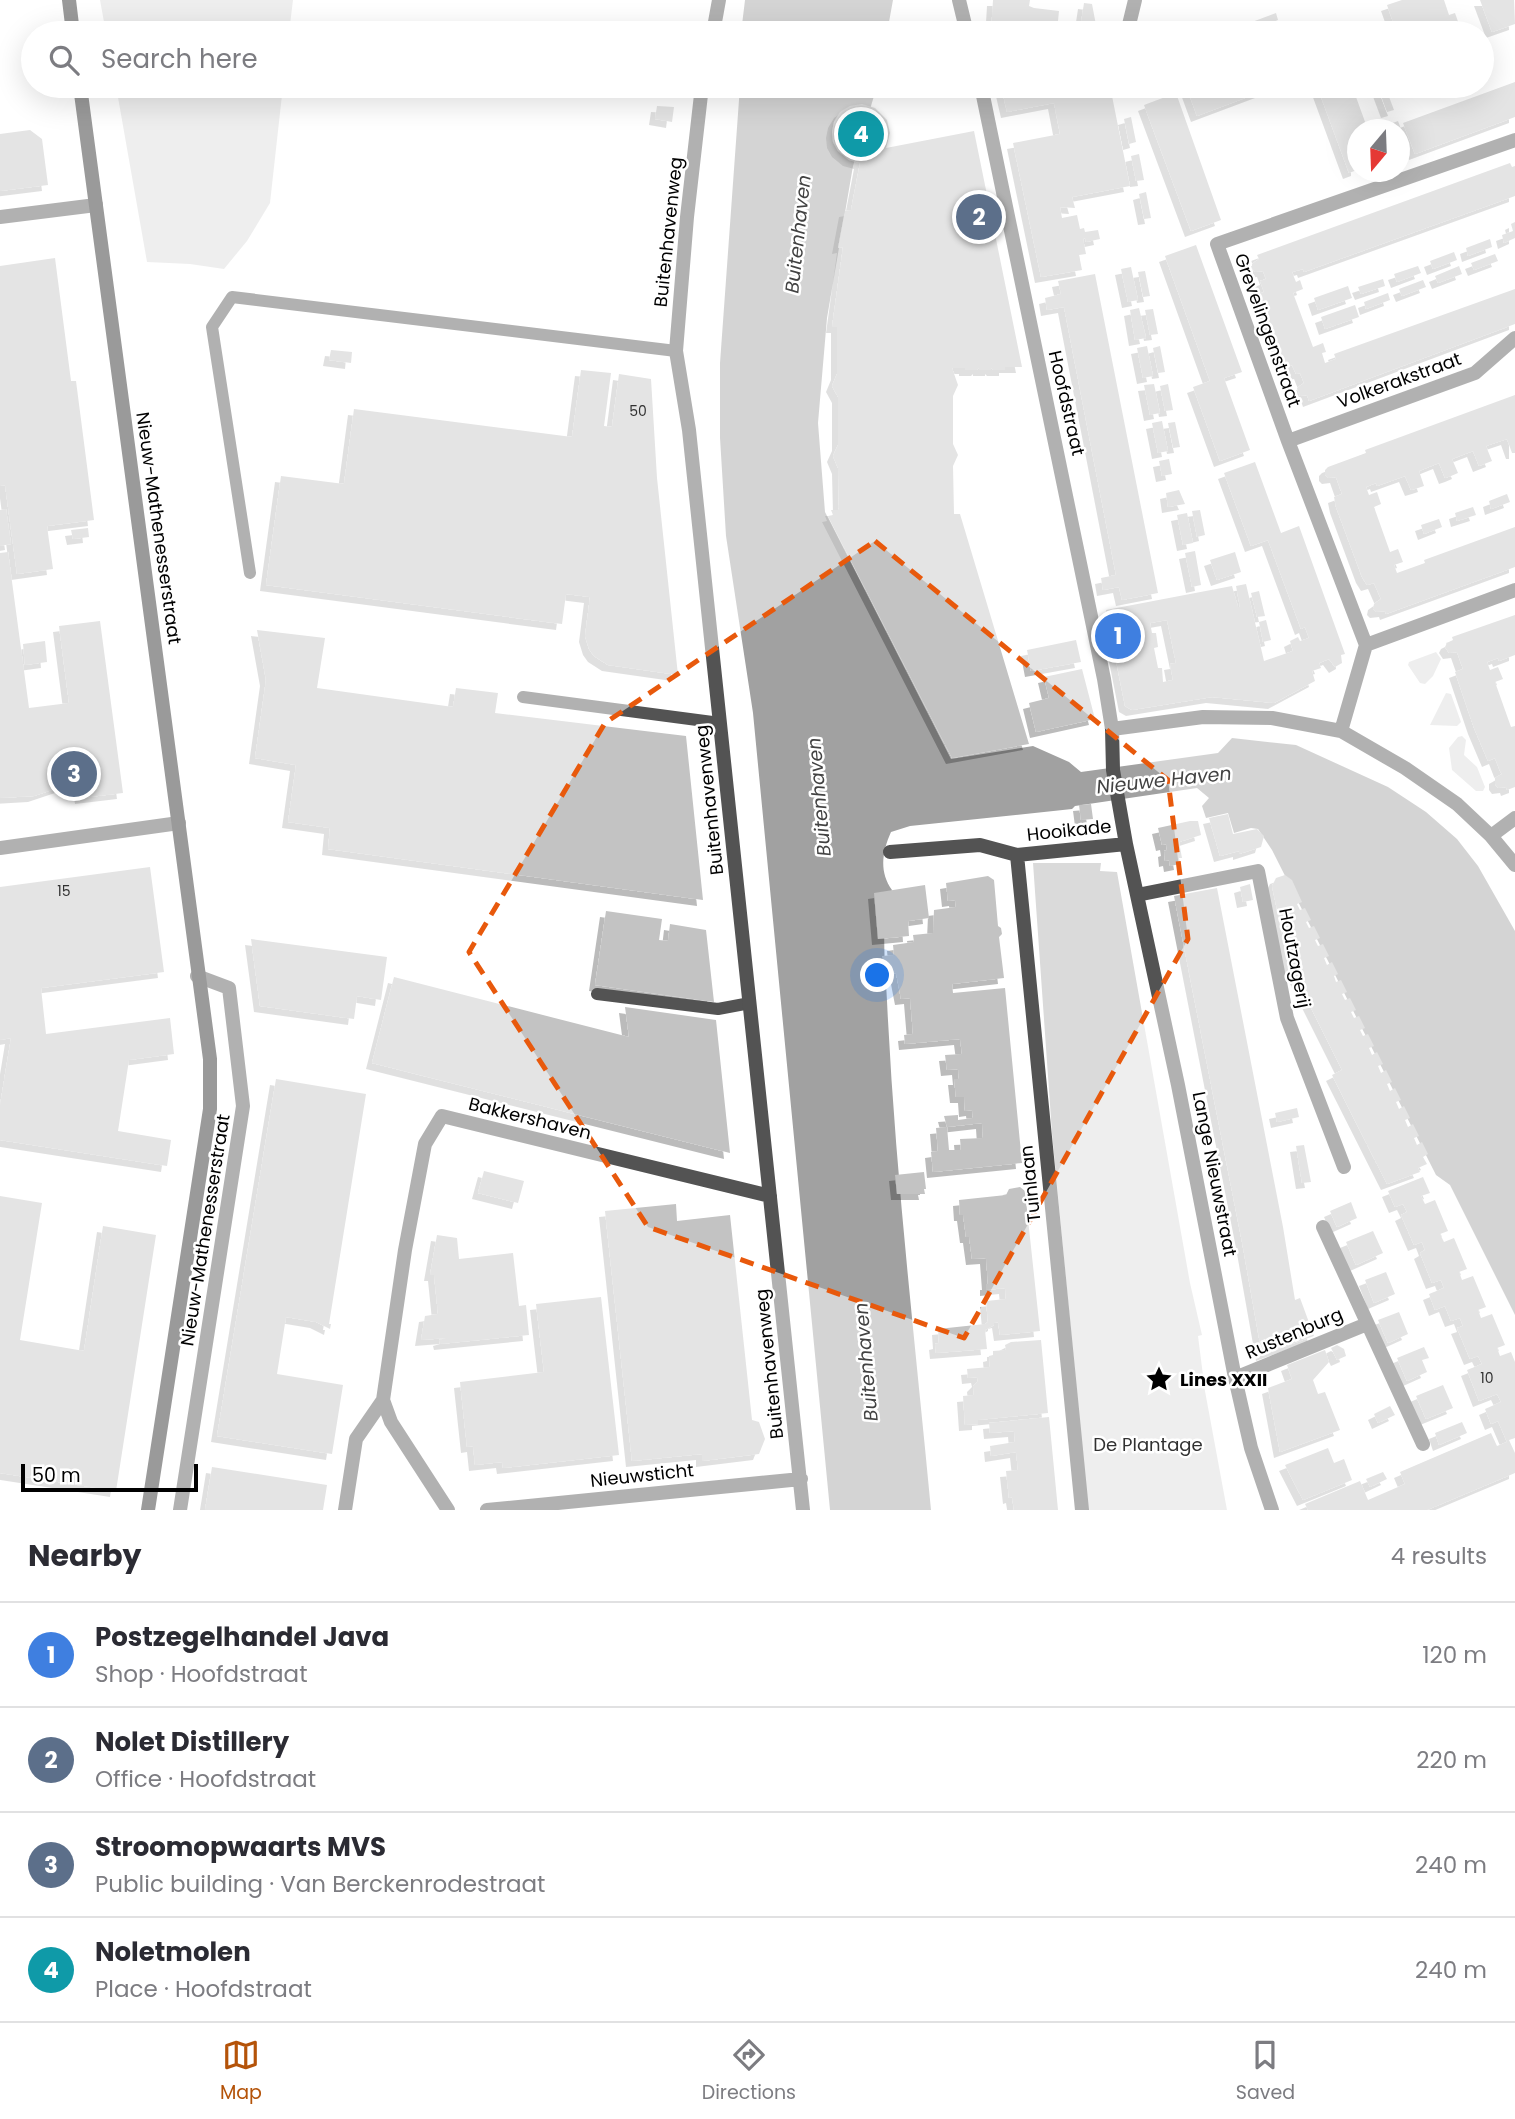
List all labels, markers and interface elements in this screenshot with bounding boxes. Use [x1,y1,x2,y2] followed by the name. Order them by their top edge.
[21,21,1494,98] search box
[45,41,83,79] icon: search
[101,41,258,77] text: Search here
[838,108,884,160] pin: 4
[1347,119,1410,182] north arrow
[648,156,688,308] street label: Buitenhavenweg
[778,173,818,295] water label: Buitenhaven
[956,191,1002,243] pin: 2
[1229,250,1307,410] street label: Grevelingenstraat
[1334,346,1464,414] street label: Volkerakstraat
[1043,348,1091,458] street label: Hoofdstraat
[629,401,647,421] house number: 50
[130,410,188,646] street label: Nieuw-Mathenesserstraat
[1095,610,1141,662] pin: 1
[689,724,729,876] street label: Buitenhavenweg
[800,737,838,857] water label: Buitenhaven
[51,748,97,800] pin: 3
[1095,759,1233,801] water label: Nieuwe Haven
[1026,813,1112,847] street label: Hooikade
[57,881,71,901] house number: 15
[1273,906,1317,1010] street label: Houtzagerij
[860,958,894,992] your location
[1187,1089,1243,1259] street label: Lange Nieuwstraat
[466,1091,594,1145] street label: Bakkershaven
[174,1112,236,1348] street label: Nieuw-Mathenesserstraat
[1014,1144,1046,1224] street label: Tuinlaan
[749,1288,789,1440] street label: Buitenhavenweg
[1241,1301,1347,1365] street label: Rustenburg
[847,1302,885,1422] water label: Buitenhaven
[1144,1364,1174,1394] place icon: Lines XXII
[1180,1367,1267,1392] place label: Lines XXII
[1480,1368,1494,1388] house number: 10
[1093,1432,1203,1457] park label: De Plantage
[589,1457,695,1493] street label: Nieuwsticht
[21,1461,198,1493] scale bar
[32,1462,81,1489] text: 50 m
[28,1534,142,1577] text: Nearby
[1391,1540,1487,1572] text: 4 results
[95,1619,389,1655] text: Postzegelhandel Java
[47,1639,55,1671] text: 1
[1422,1639,1487,1671] text: 120 m
[95,1658,308,1690] text: Shop · Hoofdstraat
[95,1724,289,1760] text: Nolet Distillery
[44,1744,58,1776] text: 2
[1416,1744,1487,1776] text: 220 m
[95,1763,316,1795] text: Office · Hoofdstraat
[95,1829,386,1865] text: Stroomopwaarts MVS
[44,1849,58,1881] text: 3
[1415,1849,1487,1881] text: 240 m
[95,1868,545,1900] text: Public building · Van Berckenrodestraat
[95,1934,251,1970] text: Noletmolen
[43,1954,59,1986] text: 4
[1415,1954,1487,1986] text: 240 m
[95,1973,312,2005] text: Place · Hoofdstraat
[220,2036,262,2107] tab: Map
[702,2036,796,2107] tab: Directions
[1236,2036,1295,2107] tab: Saved

